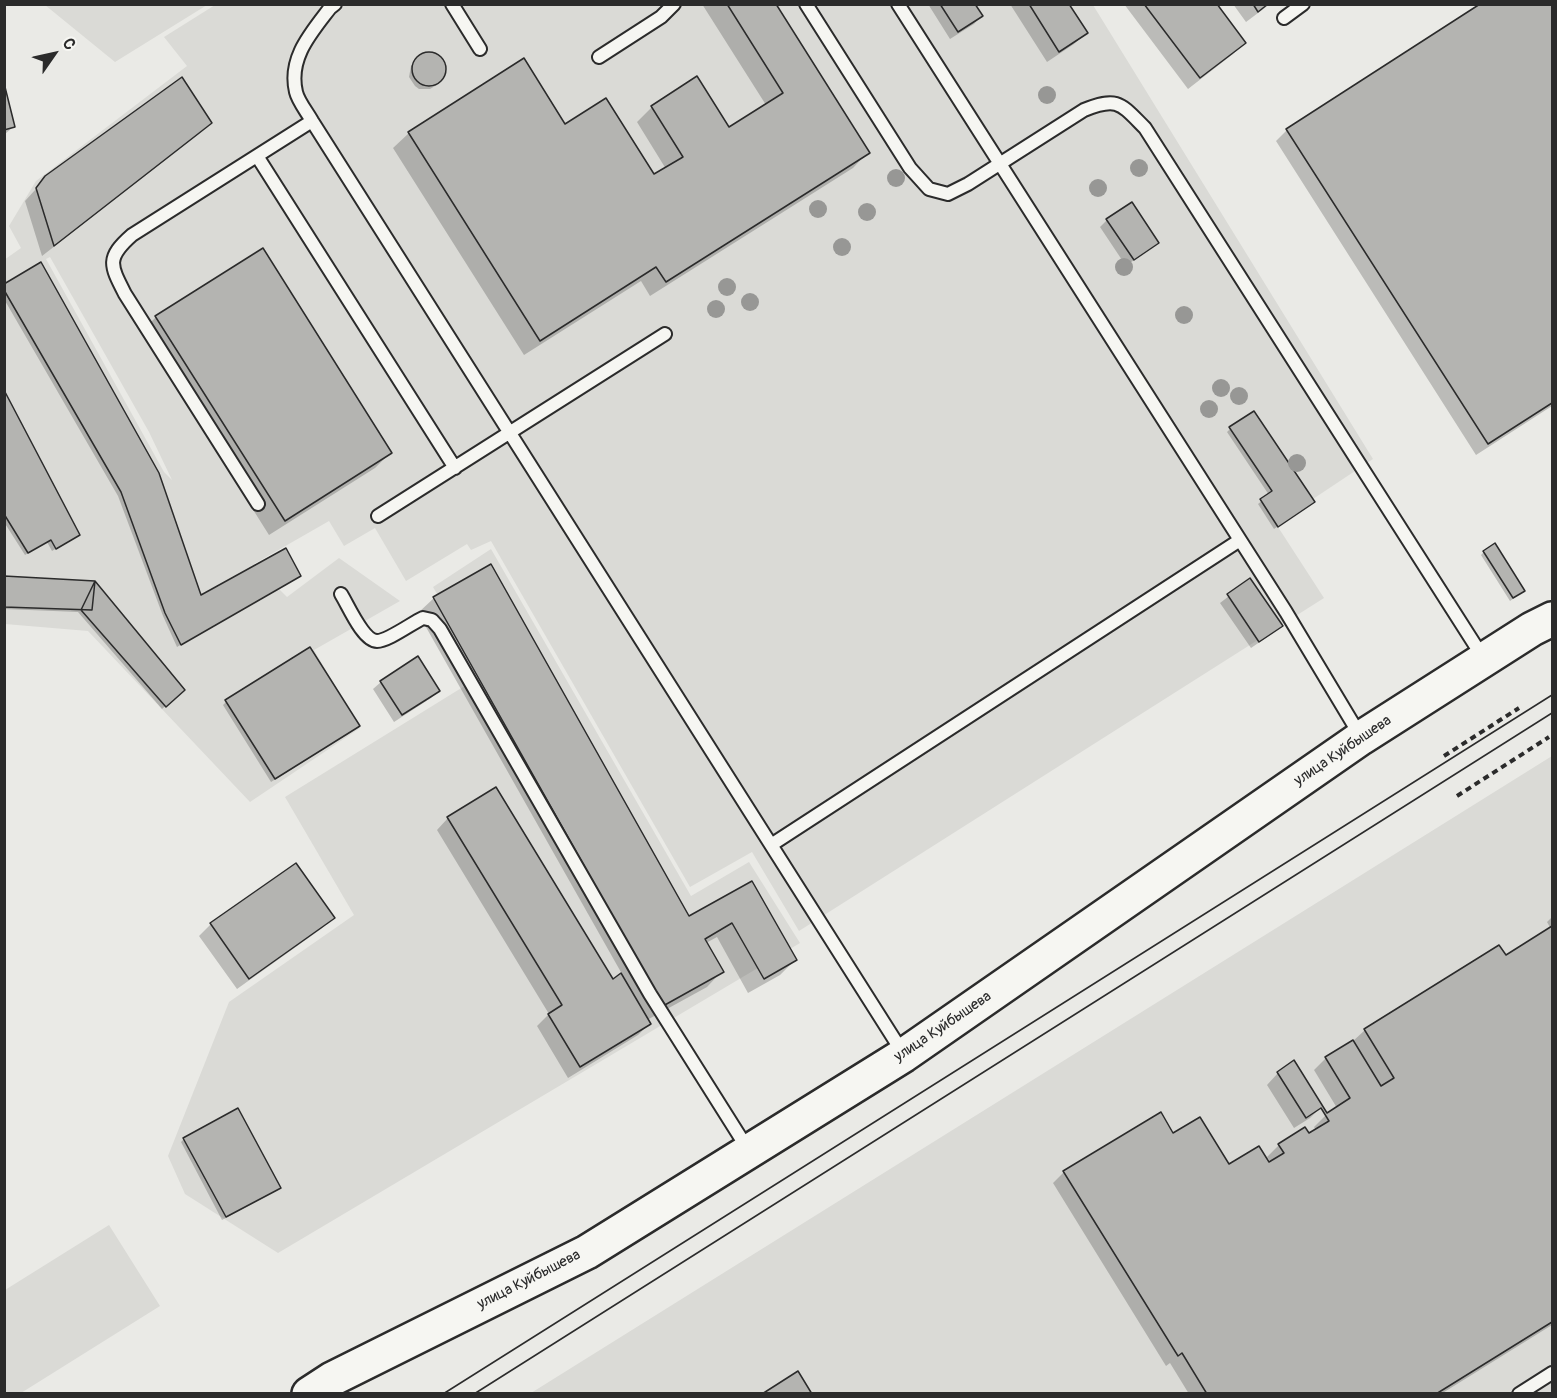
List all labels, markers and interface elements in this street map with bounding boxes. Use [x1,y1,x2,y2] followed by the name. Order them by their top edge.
[24,24,84,84] north arrow
[58,34,80,54] text: С
[1291,712,1395,790] street label: улица Куйбышева
[891,988,995,1066] street label: улица Куйбышева
[474,1246,584,1314] street label: улица Куйбышева

